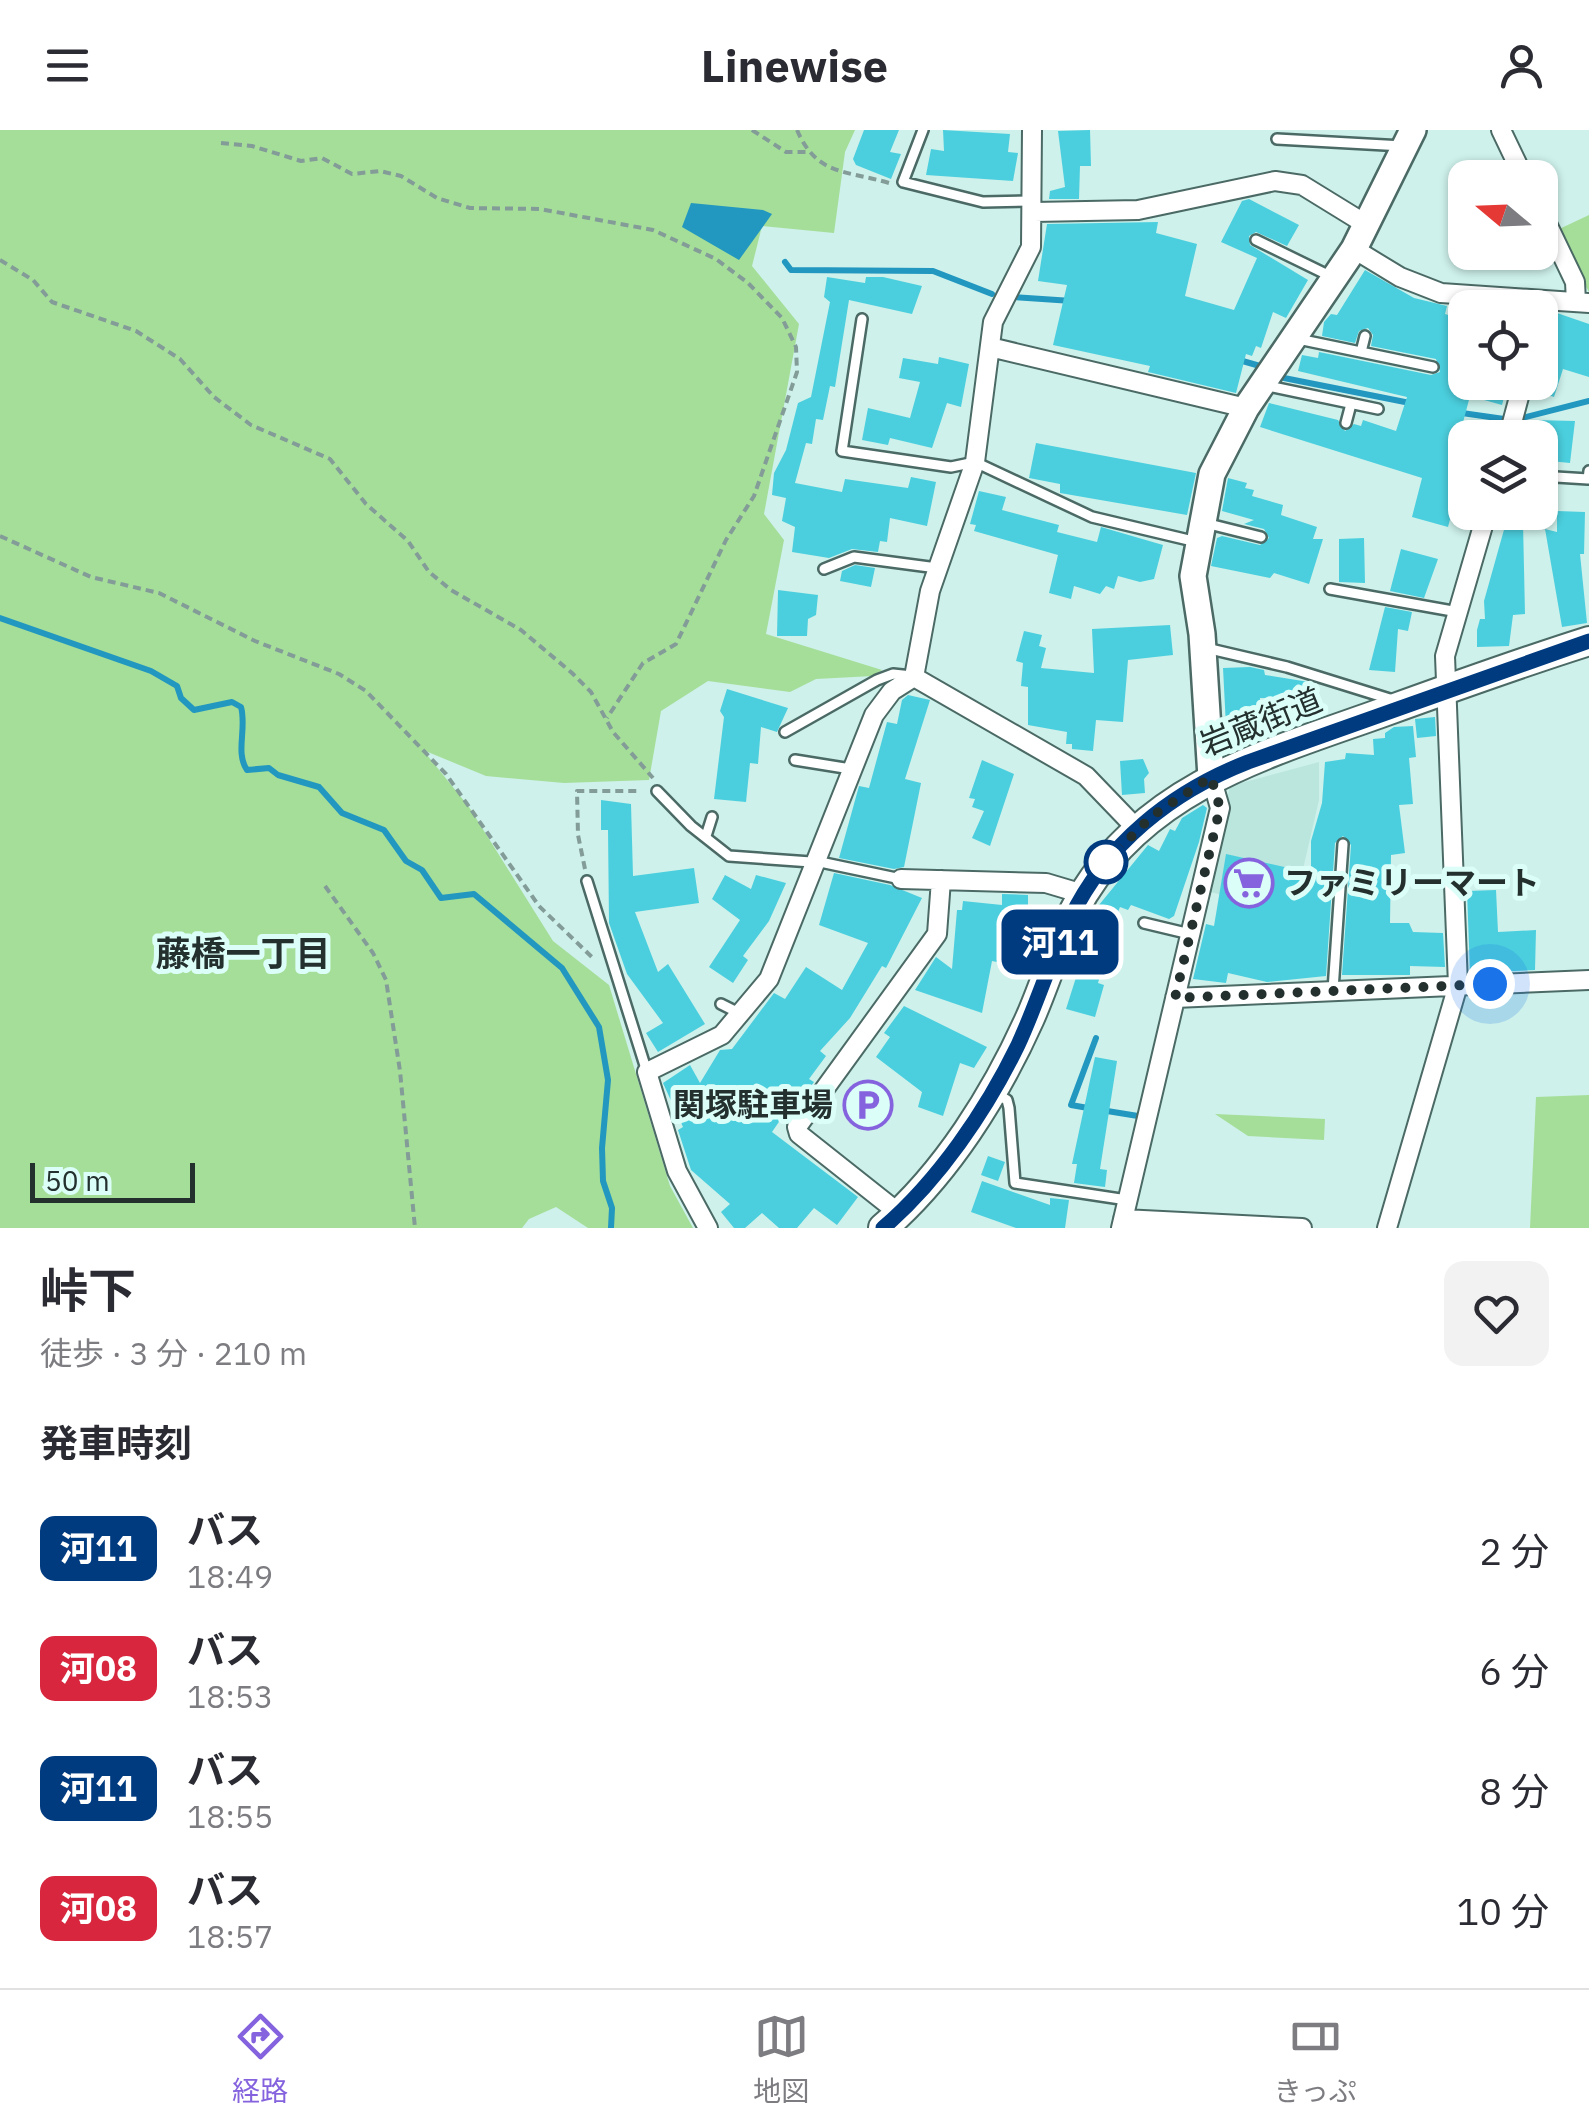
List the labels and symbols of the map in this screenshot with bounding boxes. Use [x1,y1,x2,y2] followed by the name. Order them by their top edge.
[1448,160,1558,270] north arrow
[1193,678,1328,765] street label: 岩蔵街道
[1085,841,1127,883] unlabelled marker
[1223,857,1275,909] supermarket icon: ファミリーマート
[1284,861,1540,903] place label: ファミリーマート
[1002,910,1118,974] line badge: 河11
[155,930,331,976] district label: 藤橋一丁目
[1465,959,1515,1009] your location
[842,1079,894,1131] parking icon: 関塚駐車場
[673,1083,833,1125] place label: 関塚駐車場
[30,1158,195,1202] scale bar

